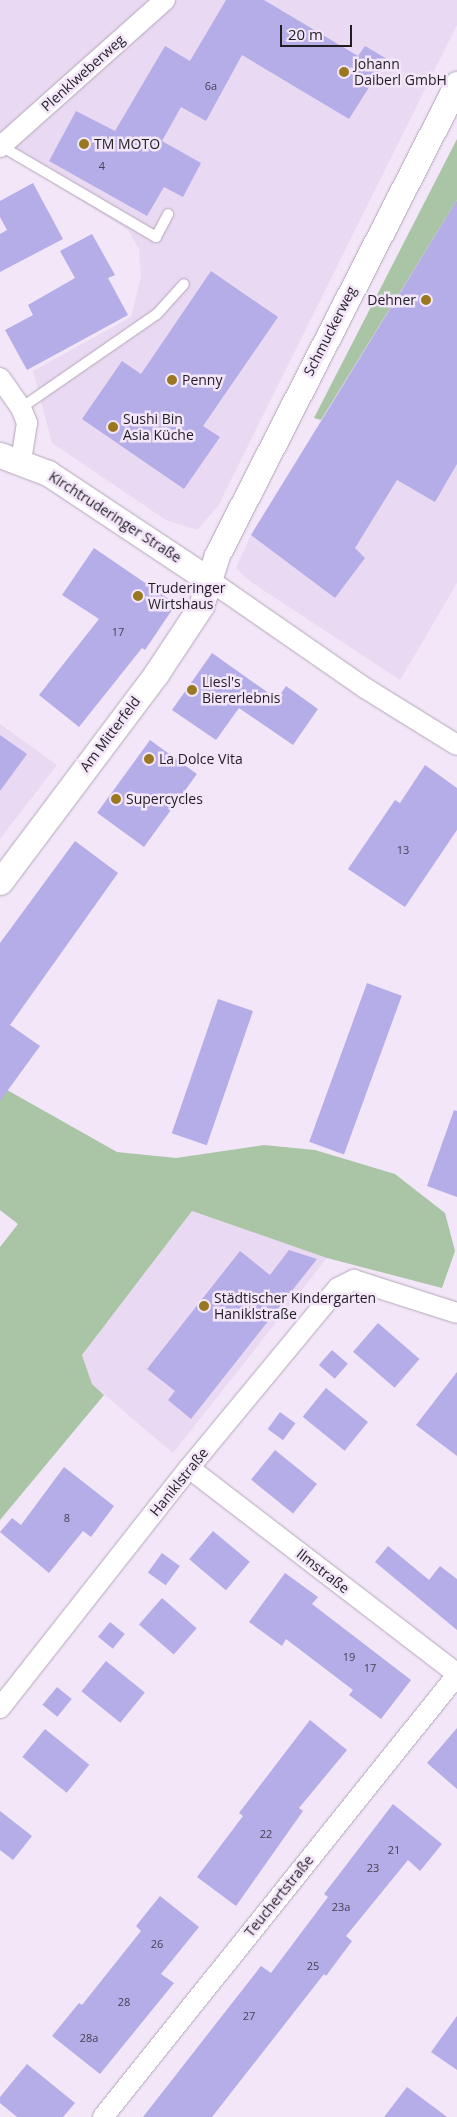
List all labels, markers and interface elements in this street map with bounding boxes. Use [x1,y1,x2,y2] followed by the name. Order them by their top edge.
[282,15,354,47] scale bar
[288,24,323,44] text: 20 m
[38,31,128,115] street label: Plenklweberweg
[354,56,447,88] place label: Johann Daiberl GmbH
[338,66,350,78] marker: Johann Daiberl GmbH
[205,79,217,93] house number: 6a
[94,136,160,152] place label: TM MOTO
[78,138,90,150] marker: TM MOTO
[99,159,105,173] house number: 4
[300,283,360,379] street label: Schmuckerweg
[367,292,416,308] place label: Dehner
[420,294,432,306] marker: Dehner
[182,372,222,388] place label: Penny
[166,374,178,386] marker: Penny
[123,411,194,444] place label: Sushi Bin Asia Küche
[107,421,119,433] marker: Sushi Bin Asia Küche
[46,468,184,566] street label: Kirchtruderinger Straße
[148,580,225,612] place label: Truderinger Wirtshaus
[132,590,144,602] marker: Truderinger Wirtshaus
[112,625,124,639] house number: 17
[202,674,280,706] place label: Liesl's Biererlebnis
[186,684,198,696] marker: Liesl's Biererlebnis
[76,693,144,775] street label: Am Mitterfeld
[159,751,243,767] place label: La Dolce Vita
[143,753,155,765] marker: La Dolce Vita
[126,791,203,807] place label: Supercycles
[110,793,122,805] marker: Supercycles
[397,843,409,857] house number: 13
[214,1290,376,1322] place label: Städtischer Kindergarten Haniklstraße
[198,1300,210,1312] marker: Städtischer Kindergarten Haniklstraße
[146,1445,212,1519] street label: Haniklstraße
[64,1511,70,1525] house number: 8
[293,1545,353,1597] street label: Ilmstraße
[343,1650,355,1664] house number: 19
[364,1661,376,1675] house number: 17
[260,1827,272,1841] house number: 22
[388,1843,400,1857] house number: 21
[241,1852,317,1940] street label: Teuchertstraße
[367,1861,379,1875] house number: 23
[332,1900,350,1914] house number: 23a
[151,1937,163,1951] house number: 26
[307,1959,319,1973] house number: 25
[118,1995,130,2009] house number: 28
[243,2009,255,2023] house number: 27
[80,2031,98,2045] house number: 28a

